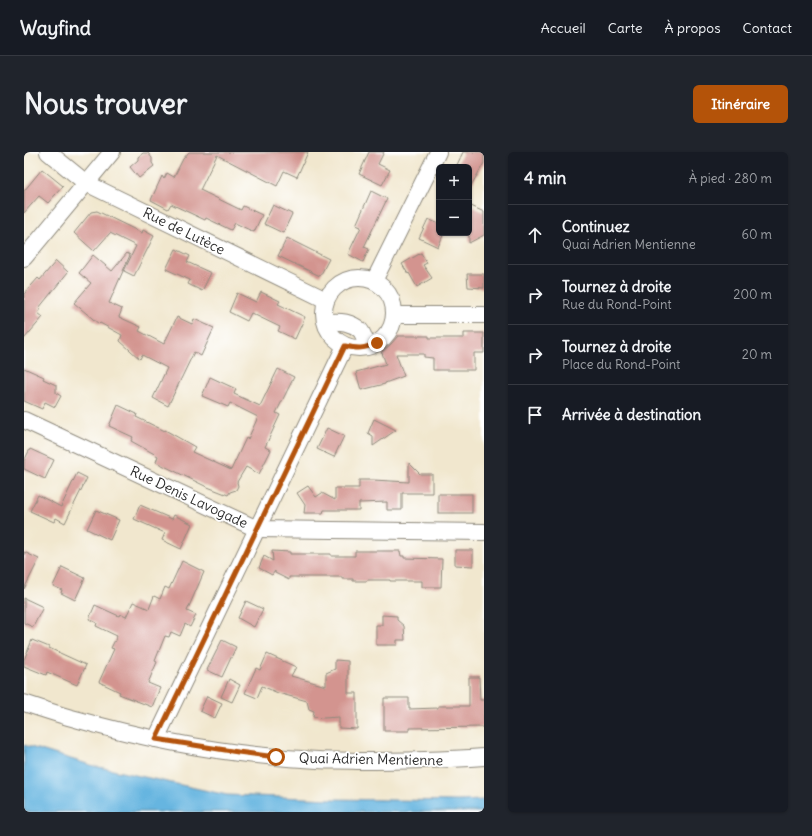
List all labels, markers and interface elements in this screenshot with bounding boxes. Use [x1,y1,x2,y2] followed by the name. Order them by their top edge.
[20,16,91,40] text: Wayfind
[541,19,586,37] text: Accueil
[608,19,643,37] text: Carte
[665,19,721,37] text: À propos
[743,19,792,37] text: Contact
[693,85,788,123] button: Itinéraire
[24,86,187,122] text: Nous trouver
[436,164,472,236] map controls
[436,164,472,200] button: +
[524,167,566,189] text: 4 min
[689,170,772,187] text: À pied · 280 m
[436,200,472,236] button: −
[140,203,228,259] street label: Rue de Lutèce
[562,217,630,236] text: Continuez
[524,224,546,246] icon: ahead
[741,226,772,243] text: 60 m
[562,236,696,253] text: Quai Adrien Mentienne
[562,277,671,296] text: Tournez à droite
[524,284,546,306] icon: right
[733,286,772,303] text: 200 m
[562,296,672,313] text: Rue du Rond-Point
[368,334,386,352] route end
[562,337,671,356] text: Tournez à droite
[524,344,546,366] icon: right
[742,346,772,363] text: 20 m
[562,356,680,373] text: Place du Rond-Point
[524,404,546,426] icon: arrive
[562,405,701,424] text: Arrivée à destination
[127,462,251,532] street label: Rue Denis Lavogade
[267,748,285,766] route start
[299,749,443,769] street label: Quai Adrien Mentienne

